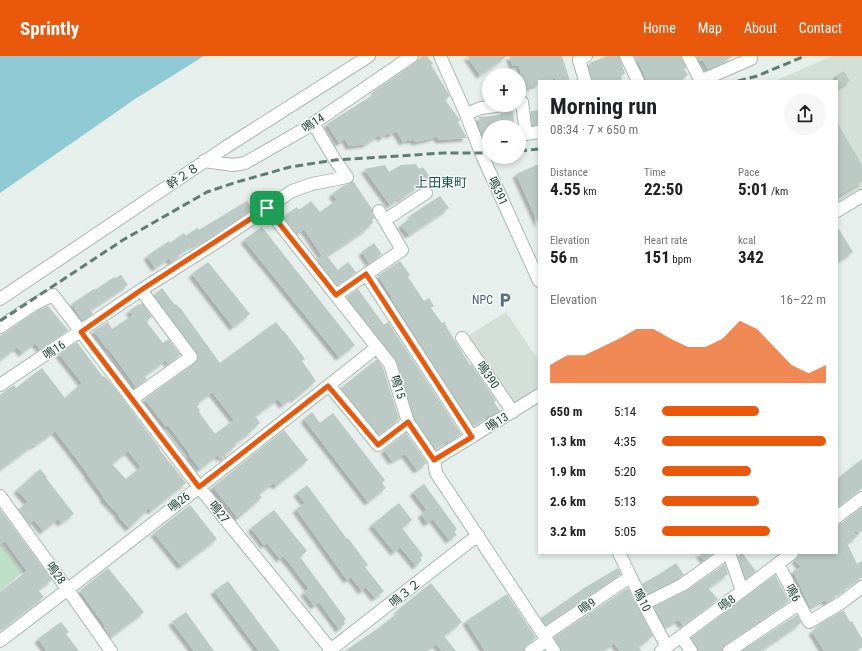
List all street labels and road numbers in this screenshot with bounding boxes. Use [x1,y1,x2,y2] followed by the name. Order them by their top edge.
[299,111,327,135] street label: 鳴14
[164,160,202,192] street label: 幹２８
[485,175,511,207] street label: 鳴391
[40,338,68,362] street label: 鳴16
[474,359,502,391] street label: 鳴390
[388,374,408,401] street label: 鳴15
[483,410,511,434] street label: 鳴13
[165,489,193,515] street label: 鳴26
[206,498,232,526] street label: 鳴27
[43,559,69,587] street label: 鳴28
[387,576,423,610] street label: 鳴３２
[783,582,803,604] street label: 鳴6
[630,586,654,614] street label: 鳴10
[716,592,738,614] street label: 鳴8
[576,595,598,617] street label: 鳴9

